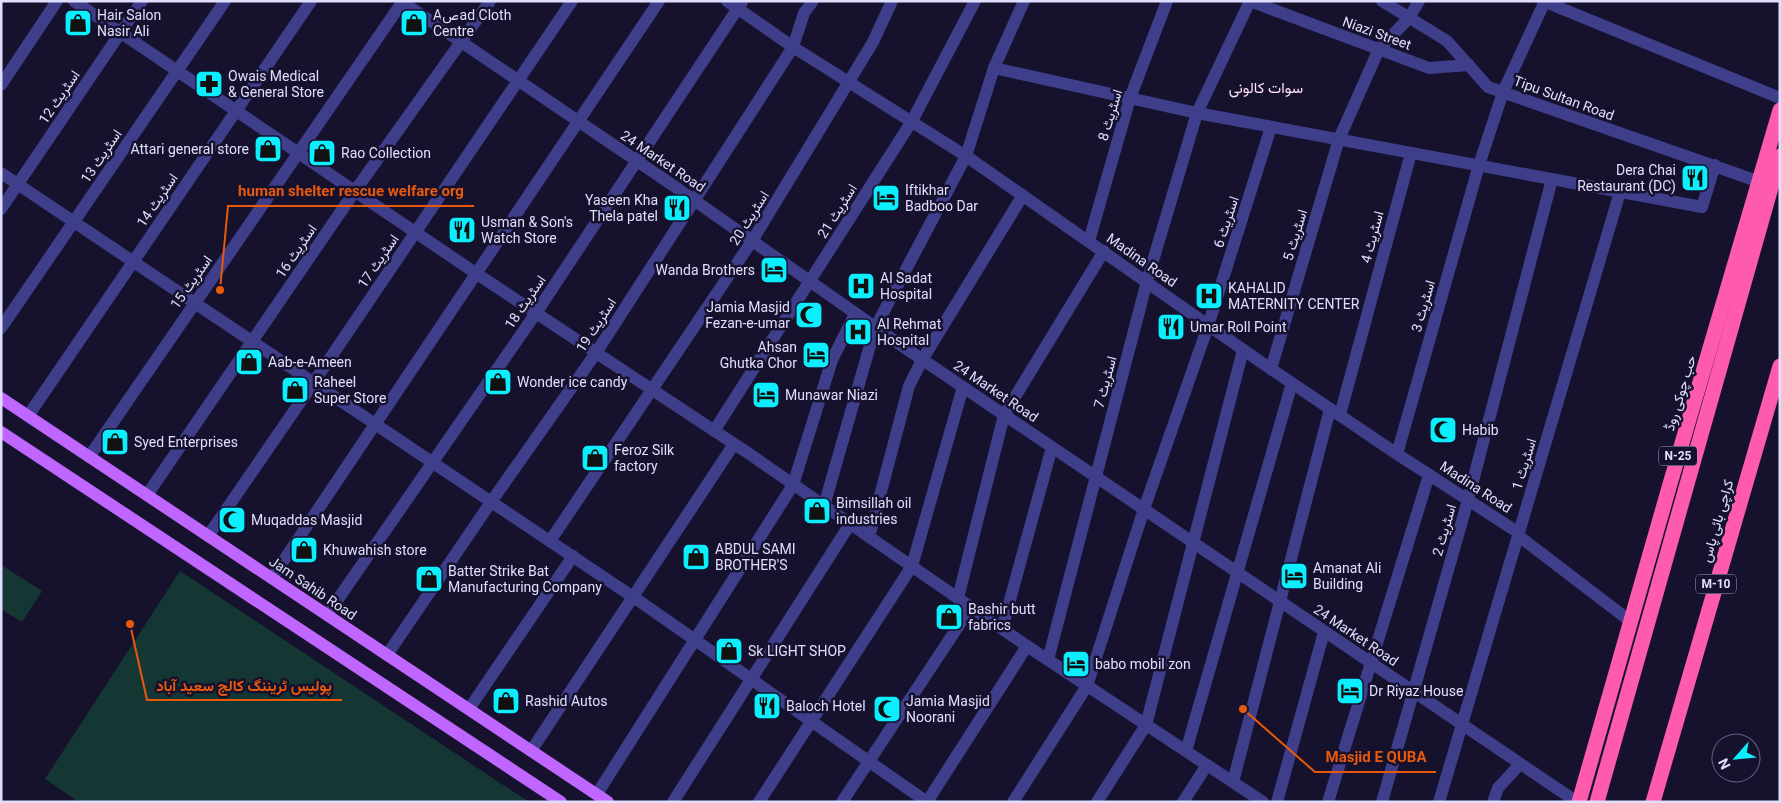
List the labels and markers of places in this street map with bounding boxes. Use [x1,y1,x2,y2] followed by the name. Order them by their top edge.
[97,7,161,39] place label: Hair Salon Nasir Ali
[433,7,511,39] place label: Aصad Cloth Centre
[63,8,93,38] shop icon: Hair Salon Nasir Ali
[399,8,429,38] shop icon: Aصad Cloth Centre
[228,68,324,100] place label: Owais Medical & General Store
[194,69,224,99] pharmacy icon: Owais Medical & General Store
[253,134,283,164] shop icon: Attari general store
[307,138,337,168] shop icon: Rao Collection
[130,141,249,157] place label: Attari general store
[341,145,431,161] place label: Rao Collection
[1577,162,1676,195] place label: Dera Chai Restaurant (DC)
[1680,163,1710,193] restaurant icon: Dera Chai Restaurant (DC)
[228,176,474,206] callout: human shelter rescue welfare org
[905,182,978,214] place label: Iftikhar Badboo Dar
[871,183,901,213] hotel icon: Iftikhar Badboo Dar
[585,192,658,224] place label: Yaseen Kha Thela patel
[662,193,692,223] restaurant icon: Yaseen Kha Thela patel
[481,214,573,246] place label: Usman & Son's Watch Store
[447,215,477,245] restaurant icon: Usman & Son's Watch Store
[759,255,789,285] hotel icon: Wanda Brothers
[655,262,755,278] place label: Wanda Brothers
[880,270,932,302] place label: Al Sadat Hospital
[846,271,876,301] hospital icon: Al Sadat Hospital
[1228,280,1360,312] place label: KAHALID MATERNITY CENTER
[1194,281,1224,311] hospital icon: KAHALID MATERNITY CENTER
[705,299,790,331] place label: Jamia Masjid Fezan-e-umar
[794,300,824,330] mosque icon: Jamia Masjid Fezan-e-umar
[1156,312,1186,342] restaurant icon: Umar Roll Point
[877,316,942,348] place label: Al Rehmat Hospital
[843,317,873,347] hospital icon: Al Rehmat Hospital
[1190,319,1287,335] place label: Umar Roll Point
[720,339,797,371] place label: Ahsan Ghutka Chor
[801,340,831,370] hotel icon: Ahsan Ghutka Chor
[234,347,264,377] shop icon: Aab-e-Ameen
[268,354,352,370] place label: Aab-e-Ameen
[483,367,513,397] shop icon: Wonder ice candy
[314,374,386,406] place label: Raheel Super Store
[517,374,628,390] place label: Wonder ice candy
[280,375,310,405] shop icon: Raheel Super Store
[751,380,781,410] hotel icon: Munawar Niazi
[785,387,878,403] place label: Munawar Niazi
[1428,415,1458,445] mosque icon: Habib
[1462,422,1499,438] place label: Habib
[100,427,130,457] shop icon: Syed Enterprises
[134,434,238,450] place label: Syed Enterprises
[614,442,675,474] place label: Feroz Silk factory
[580,443,610,473] shop icon: Feroz Silk factory
[836,495,911,527] place label: Bimsillah oil industries
[802,496,832,526] shop icon: Bimsillah oil industries
[217,505,247,535] mosque icon: Muqaddas Masjid
[251,512,362,528] place label: Muqaddas Masjid
[289,535,319,565] shop icon: Khuwahish store
[715,541,796,573] place label: ABDUL SAMI BROTHER'S
[323,542,427,558] place label: Khuwahish store
[681,542,711,572] shop icon: ABDUL SAMI BROTHER'S
[1313,560,1381,592] place label: Amanat Ali Building
[1279,561,1309,591] hotel icon: Amanat Ali Building
[448,563,602,595] place label: Batter Strike Bat Manufacturing Company
[414,564,444,594] shop icon: Batter Strike Bat Manufacturing Company
[968,601,1036,633] place label: Bashir butt fabrics
[934,602,964,632] shop icon: Bashir butt fabrics
[714,636,744,666] shop icon: Sk LIGHT SHOP
[748,643,846,659] place label: Sk LIGHT SHOP
[1061,649,1091,679] hotel icon: babo mobil zon
[1095,656,1191,672] place label: babo mobil zon
[147,670,342,700] callout: پولیس ٹریننگ کالج سعید آباد
[1335,676,1365,706] hotel icon: Dr Riyaz House
[1369,683,1463,699] place label: Dr Riyaz House
[491,686,521,716] shop icon: Rashid Autos
[752,691,782,721] restaurant icon: Baloch Hotel
[525,693,607,709] place label: Rashid Autos
[906,693,990,725] place label: Jamia Masjid Noorani
[872,694,902,724] mosque icon: Jamia Masjid Noorani
[786,698,866,714] place label: Baloch Hotel
[1315,742,1436,772] callout: Masjid E QUBA

